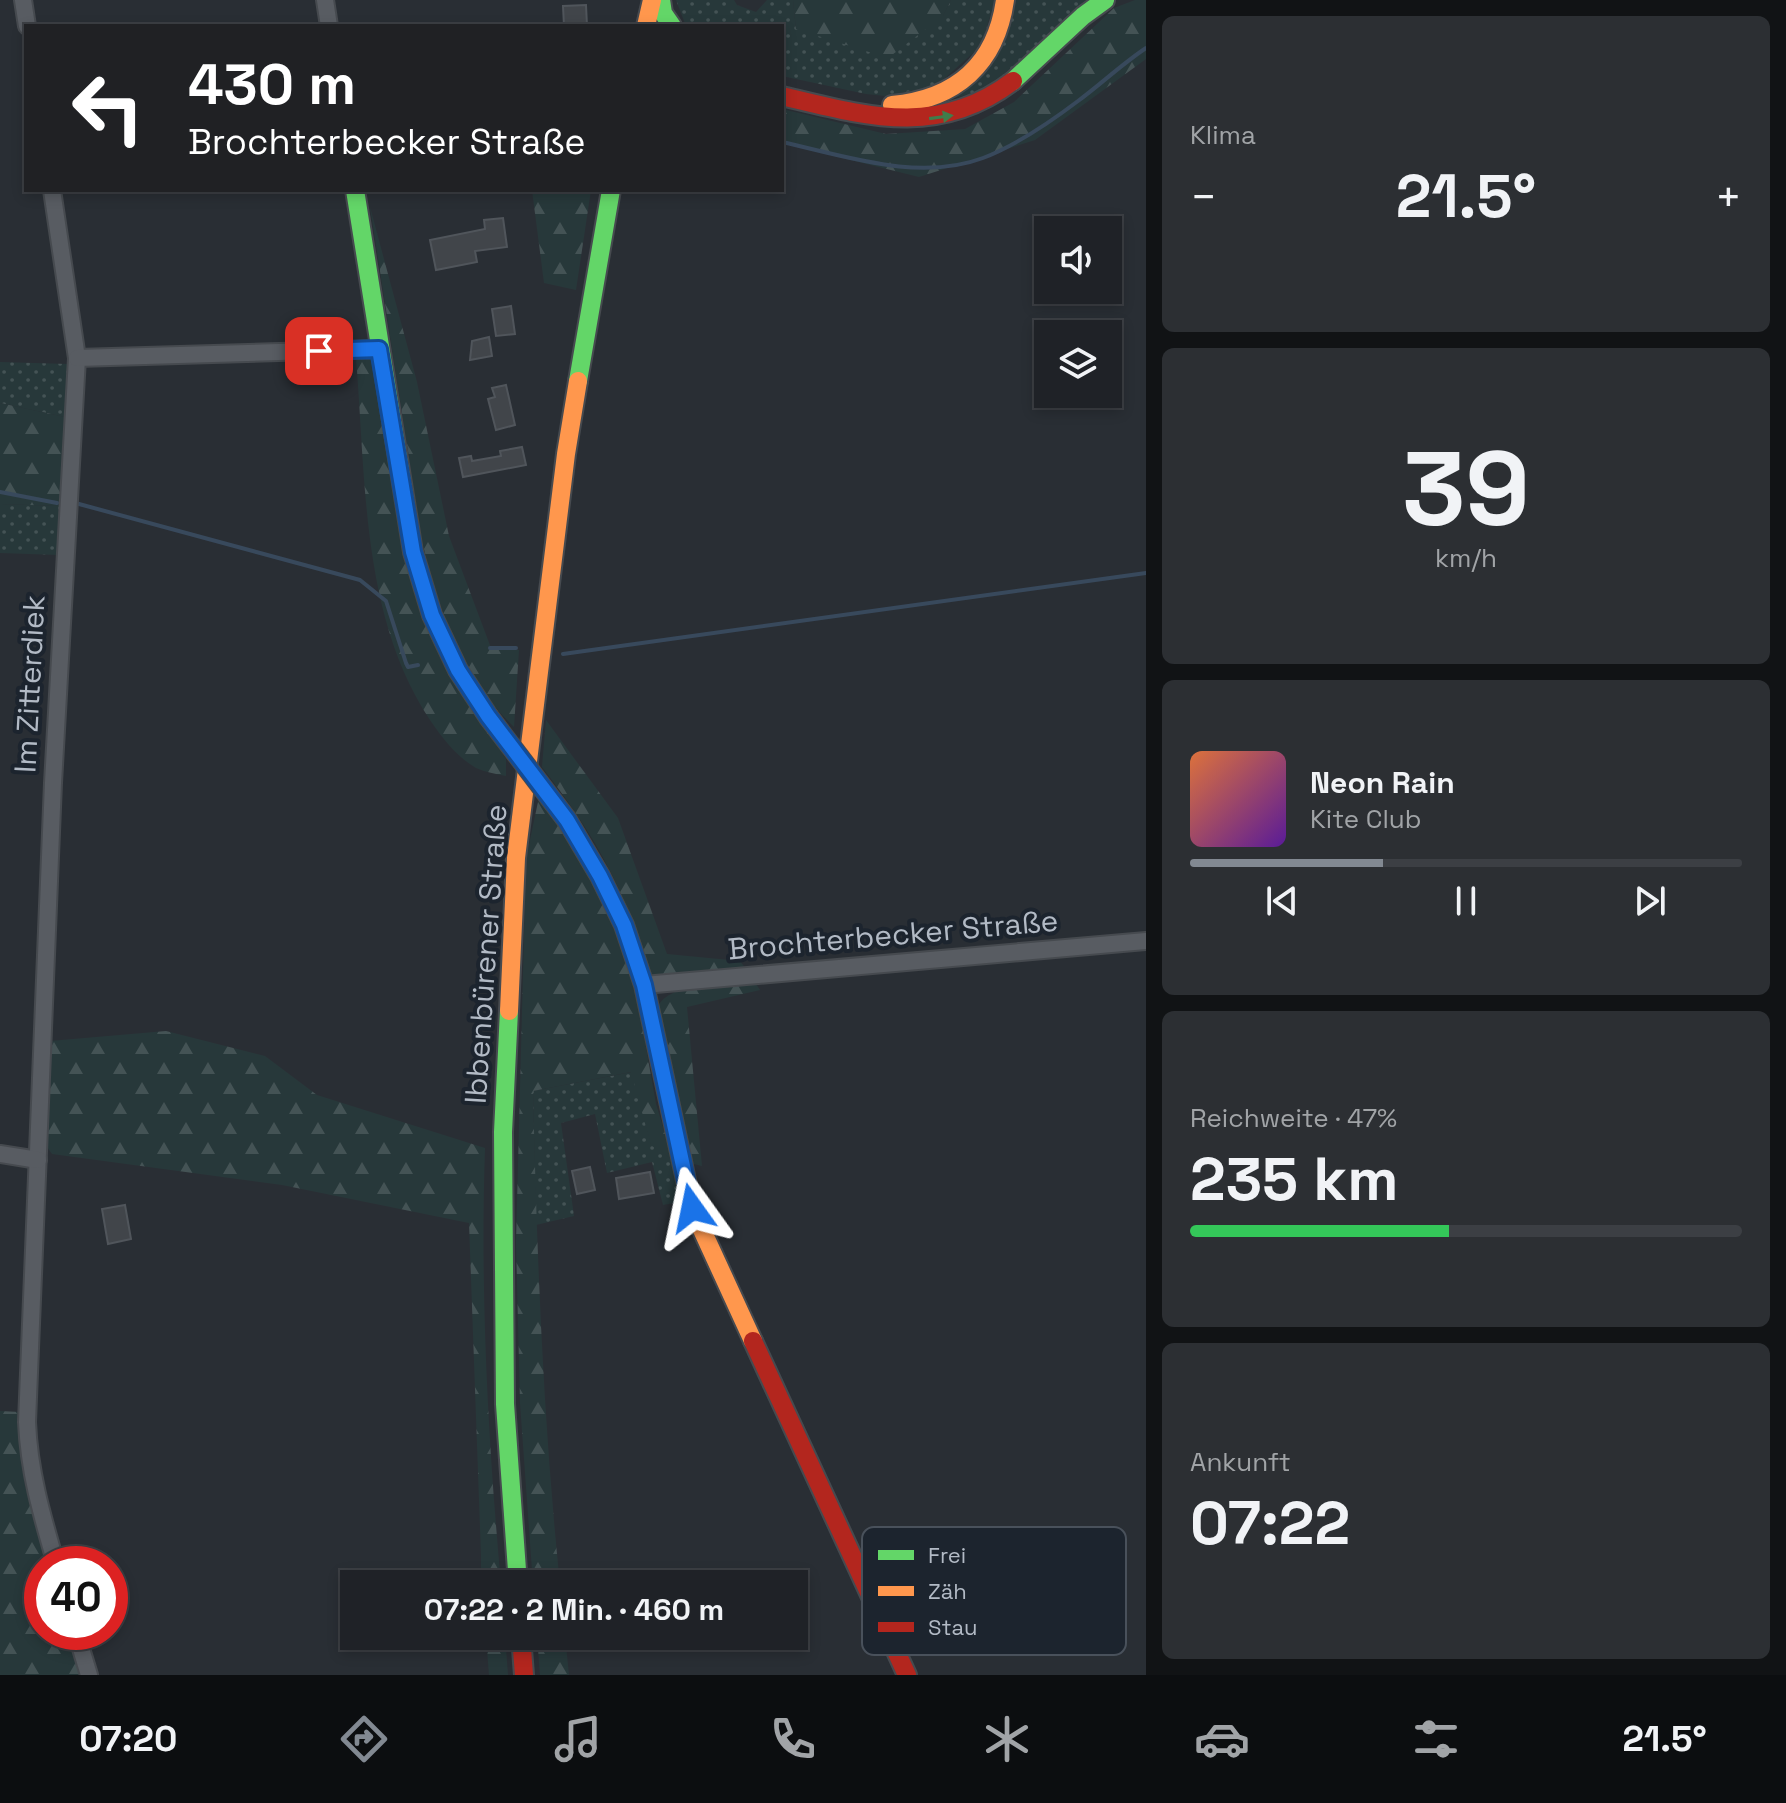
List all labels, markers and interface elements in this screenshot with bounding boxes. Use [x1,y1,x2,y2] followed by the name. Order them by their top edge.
[188,49,356,120] text: 430 m
[56,56,160,160] icon: left
[929,110,954,123] one-way arrow
[1190,118,1256,152] text: Klima
[188,119,586,165] text: Brochterbecker Straße
[1396,158,1536,235] text: 21.5°
[1190,169,1217,225] text: −
[1715,169,1742,225] text: +
[1034,216,1122,408] map controls
[1034,216,1122,304] button: sound
[285,317,353,385] pin
[1034,320,1122,408] button: layers
[297,329,341,373] icon: arrive
[1402,423,1530,555] text: 39
[1435,541,1497,575] text: km/h
[5,594,54,774] street label: Im Zitterdiek
[1310,763,1455,802] text: Neon Rain
[1310,802,1422,836] text: Kite Club
[456,803,515,1105] street label: Ibbenbürener Straße
[1260,879,1304,923] icon: previous
[1444,879,1488,923] icon: pause
[1628,879,1672,923] icon: next
[726,901,1060,968] street label: Brochterbecker Straße
[1190,1101,1397,1135] text: Reichweite · 47%
[1190,1141,1398,1218] text: 235 km
[650,1166,734,1250] position arrow
[1190,1445,1291,1479] text: Ankunft
[1190,1485,1350,1562] text: 07:22
[862,1527,1126,1655] legend
[928,1541,966,1569] text: Frei
[24,1546,128,1650] speed limit sign: 40
[928,1577,967,1605] text: Zäh
[424,1590,724,1629] text: 07:22 · 2 Min. · 460 m
[928,1613,977,1641] text: Stau
[336,1711,392,1767] icon: directions
[550,1711,606,1767] icon: music
[765,1711,821,1767] icon: phone
[979,1711,1035,1767] icon: climate
[1194,1711,1250,1767] icon: car
[1408,1711,1464,1767] icon: filters
[79,1716,177,1762] text: 07:20
[1623,1716,1707,1762] text: 21.5°

